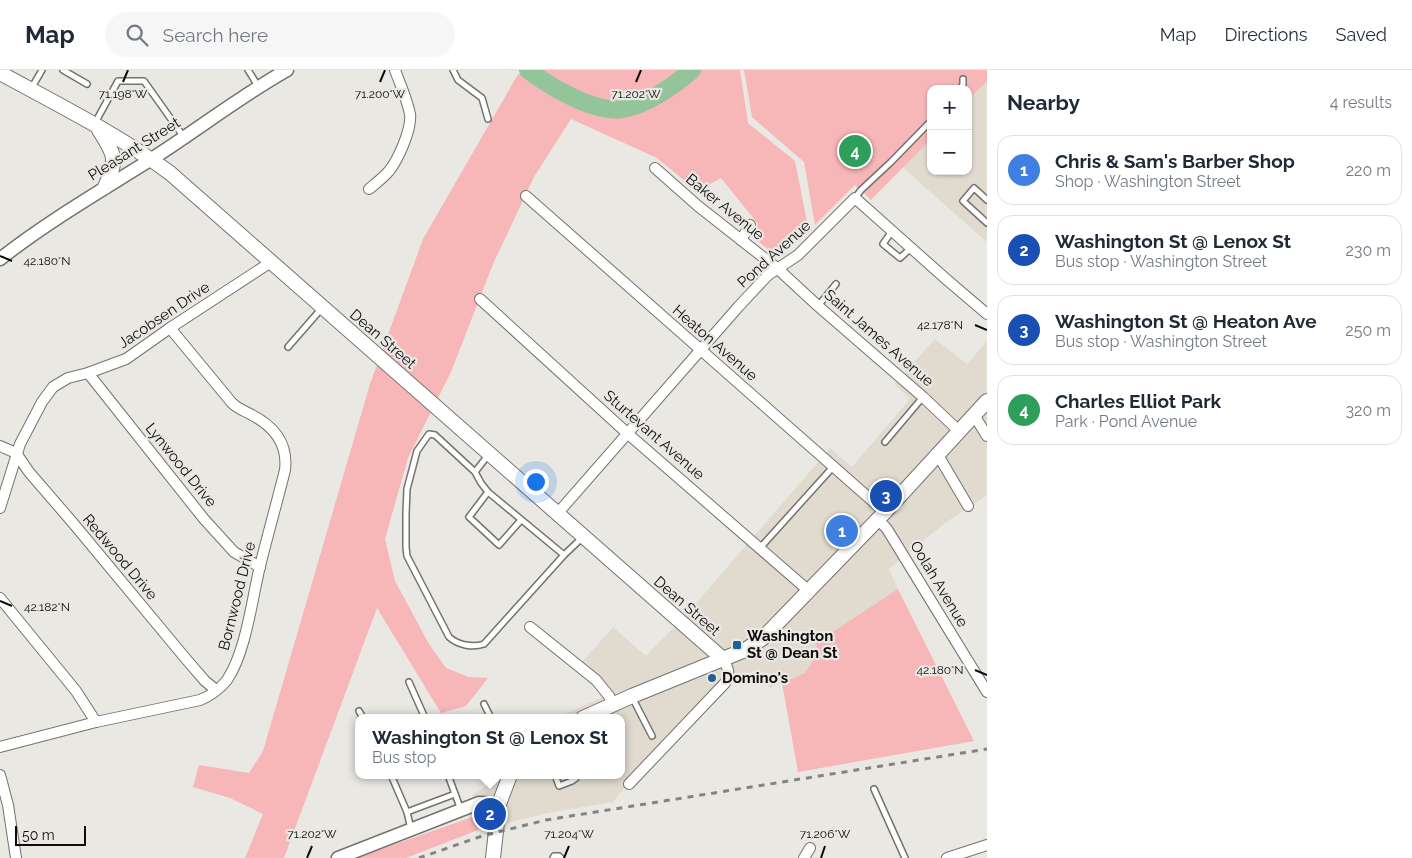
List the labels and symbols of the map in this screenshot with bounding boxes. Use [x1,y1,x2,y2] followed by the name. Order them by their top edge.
[99,87,148,101] text: 71.198°W
[355,87,406,101] text: 71.200°W
[611,87,661,101] text: 71.202°W
[85,114,183,184] street label: Pleasant Street
[839,132,871,170] pin: 4
[682,170,768,244] street label: Baker Avenue
[734,216,814,292] street label: Pond Avenue
[24,254,70,268] text: 42.180°N
[115,278,213,352] street label: Jacobsen Drive
[821,286,937,390] street label: Saint James Avenue
[669,301,761,385] street label: Heaton Avenue
[346,305,420,373] street label: Dean Street
[917,318,963,332] text: 42.178°N
[600,386,708,484] street label: Sturtevant Avenue
[142,419,221,511] street label: Lynwood Drive
[523,469,549,495] your location
[870,477,902,515] pin: 3
[79,510,161,604] street label: Redwood Drive
[826,512,858,550] pin: 1
[906,538,972,630] street label: Oolah Avenue
[215,540,259,652] street label: Bornwood Drive
[650,572,724,640] street label: Dean Street
[24,600,70,614] text: 42.182°N
[747,627,838,662] place label: Washington St @ Dean St
[731,639,743,651] marker: Washington St @ Dean St
[917,663,963,677] text: 42.180°N
[722,669,788,687] place label: Domino's
[706,672,718,684] marker: Domino's
[474,795,506,833] pin: 2
[15,823,86,846] scale bar
[287,827,337,841] text: 71.202°W
[544,827,594,841] text: 71.204°W
[800,827,851,841] text: 71.206°W

